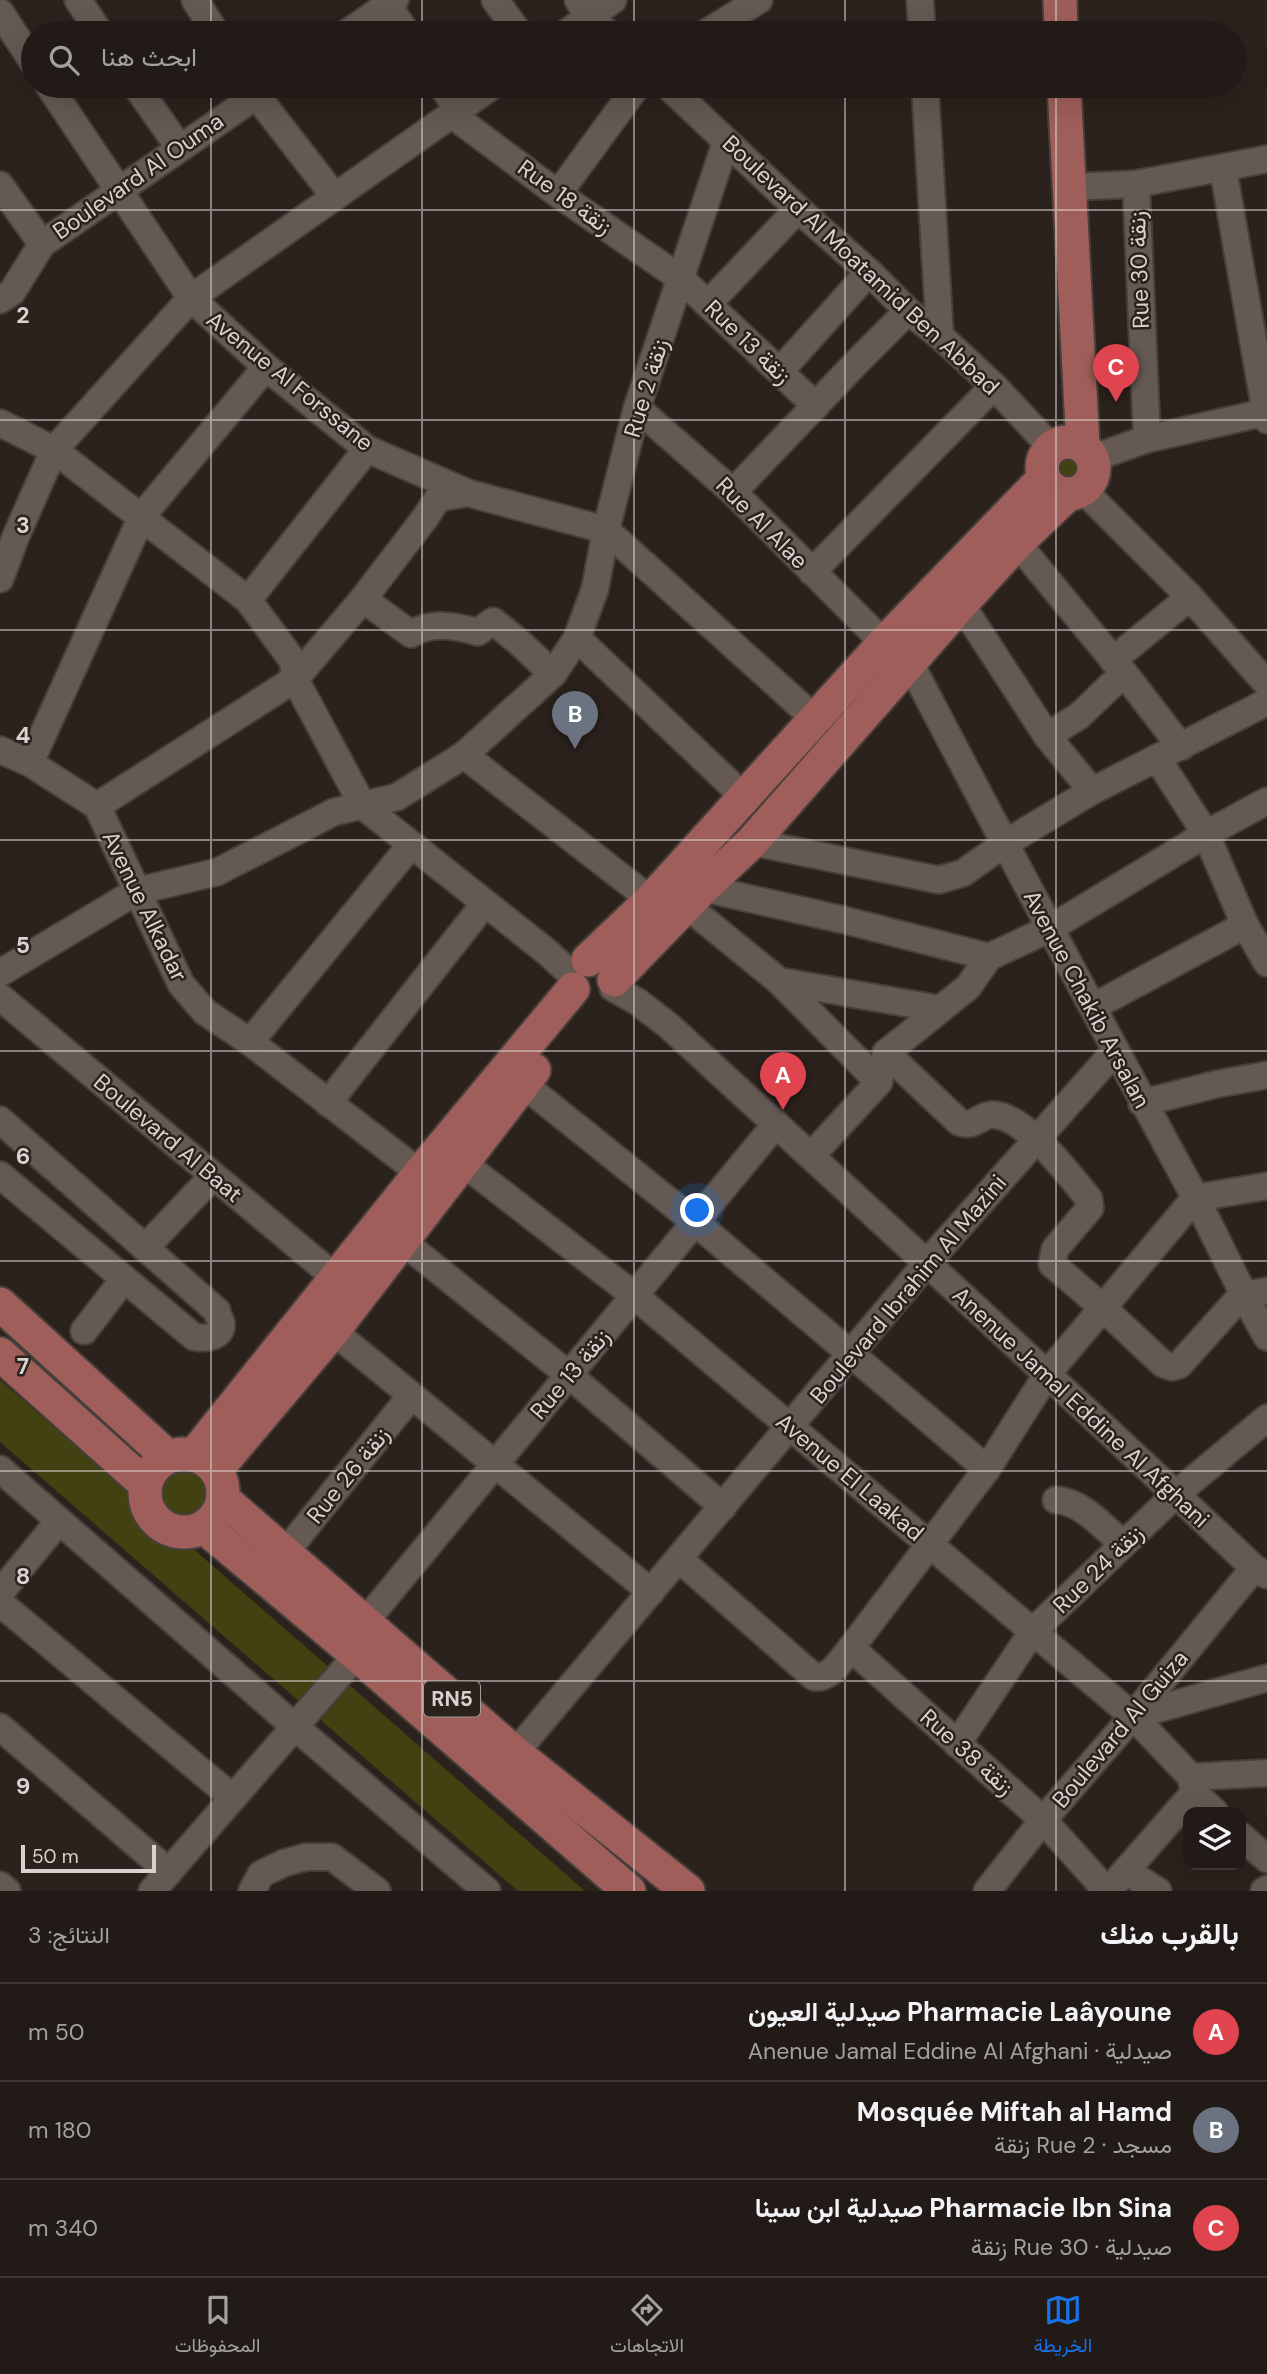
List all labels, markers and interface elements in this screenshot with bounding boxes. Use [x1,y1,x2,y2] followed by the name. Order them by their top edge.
[21,21,1246,98] search box
[101,40,197,74] text: ابحث هنا
[45,41,83,79] icon: search
[47,106,229,246] street label: Boulevard Al Ouma
[716,128,1006,402] street label: Boulevard Al Moatamid Ben Abbad
[512,153,618,241] street label: Rue 18 زنقة
[1122,211,1156,329] street label: Rue 30 زنقة
[698,293,798,391] street label: Rue 13 زنقة
[16,300,30,330] text: 2
[200,304,380,458] street label: Avenue Al Forssane
[617,335,675,441] street label: Rue 2 زنقة
[1093,344,1139,402] pin: C
[709,470,815,576] street label: Rue Al Alae
[16,510,30,540] text: 3
[552,691,598,749] pin: B
[16,720,31,750] text: 4
[96,826,194,986] street label: Avenue Alkadar
[1017,885,1157,1113] street label: Avenue Chakib Arsalan
[16,930,30,960] text: 5
[760,1052,806,1110] pin: A
[87,1067,249,1209] street label: Boulevard Al Baat
[16,1141,30,1171] text: 6
[803,1168,1013,1410] street label: Boulevard Ibrahim Al Mazini
[680,1193,714,1227] your location
[946,1280,1216,1534] street label: Anenue Jamal Eddine Al Afghani
[523,1323,617,1425] street label: Rue 13 زنقة
[17,1351,29,1381] text: 7
[770,1406,930,1548] street label: Avenue El Laakad
[300,1420,396,1530] street label: Rue 26 زنقة
[1046,1518,1150,1620] street label: Rue 24 زنقة
[16,1561,30,1591] text: 8
[1045,1644,1195,1814] street label: Boulevard Al Guiza
[424,1682,480,1716] road number: RN5
[914,1702,1020,1802] street label: Rue 38 زنقة
[16,1771,30,1801] text: 9
[1183,1807,1246,1870] map controls
[1183,1807,1246,1870] button: layers
[21,1842,156,1874] scale bar
[32,1844,79,1869] text: 50 m
[1100,1914,1239,1953] text: بالقرب منك
[28,1920,110,1950] text: النتائج: 3
[748,1995,1172,2029] text: Pharmacie Laâyoune صيدلية العيون
[28,2017,84,2047] text: 50 m
[1208,2017,1224,2047] text: A
[748,2036,1172,2066] text: صيدلية · Anenue Jamal Eddine Al Afghani
[857,2095,1172,2129] text: Mosquée Miftah al Hamd
[28,2115,92,2145] text: 180 m
[1209,2115,1223,2145] text: B
[994,2130,1172,2160] text: مسجد · Rue 2 زنقة
[755,2191,1172,2225] text: Pharmacie Ibn Sina صيدلية ابن سينا
[28,2213,98,2243] text: 340 m
[1208,2213,1225,2243] text: C
[971,2232,1172,2262] text: صيدلية · Rue 30 زنقة
[175,2291,260,2362] tab: المحفوظات
[610,2291,684,2362] tab: الاتجاهات
[1033,2291,1092,2362] tab: الخريطة

